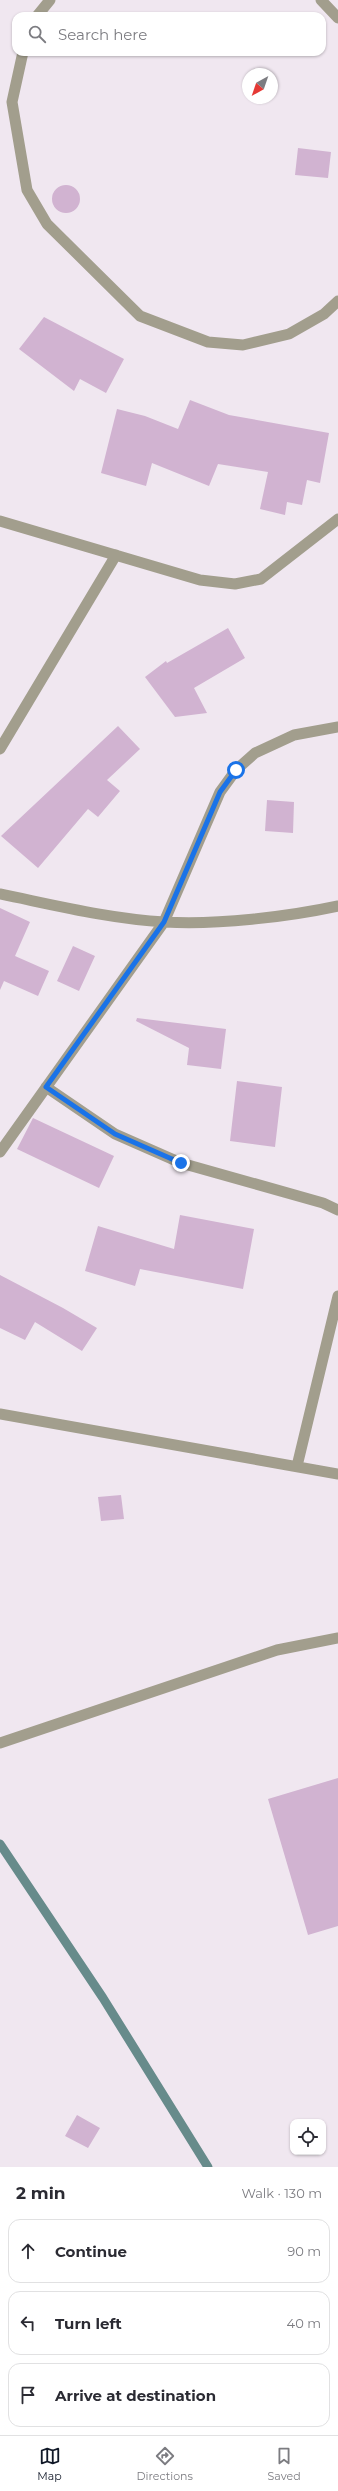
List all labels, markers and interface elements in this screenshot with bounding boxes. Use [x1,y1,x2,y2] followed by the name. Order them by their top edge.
[12,12,326,56] search box
[26,23,48,45] icon: search
[58,25,147,44] text: Search here
[242,68,278,104] north arrow
[227,761,245,779] route start
[172,1154,190,1172] route end
[290,2119,326,2155] map controls
[290,2119,326,2155] button: locate
[16,2183,66,2203] text: 2 min
[241,2185,322,2201] text: Walk · 130 m
[17,2240,39,2262] icon: ahead
[55,2242,127,2261] text: Continue
[287,2243,321,2259] text: 90 m
[17,2312,39,2334] icon: left
[55,2314,122,2333] text: Turn left
[287,2315,321,2331] text: 40 m
[17,2384,39,2406] icon: arrive
[55,2386,216,2405] text: Arrive at destination
[37,2445,62,2483] tab: Map
[137,2445,193,2483] tab: Directions
[268,2445,301,2483] tab: Saved

